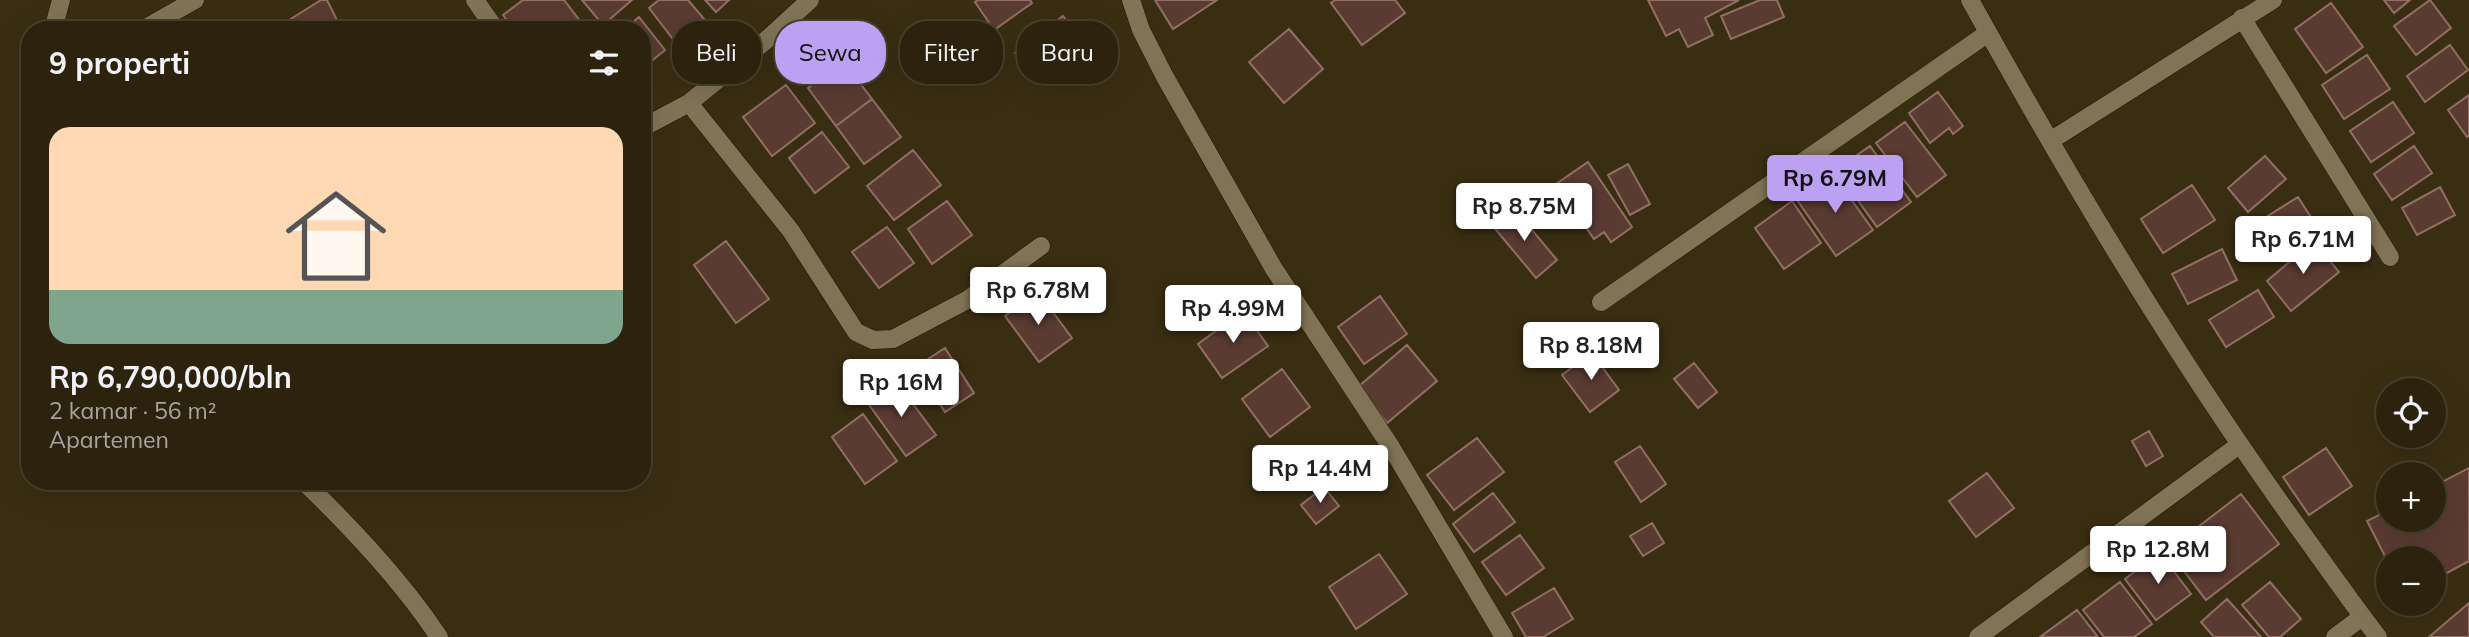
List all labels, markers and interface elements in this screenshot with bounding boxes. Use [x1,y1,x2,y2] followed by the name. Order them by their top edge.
[672,21,761,84] chip: Beli
[775,21,886,84] chip: Sewa
[900,21,1003,84] chip: Filter
[1017,21,1118,84] chip: Baru
[49,44,190,82] text: 9 properti
[585,44,623,82] icon: filters
[1763,156,1907,215] pin: Rp 6.79M
[1783,163,1887,192] text: Rp 6.79M
[273,173,399,299] icon: home
[1452,184,1596,243] pin: Rp 8.75M
[1472,191,1576,220] text: Rp 8.75M
[2231,216,2375,276] pin: Rp 6.71M
[2251,224,2355,253] text: Rp 6.71M
[966,268,1110,327] pin: Rp 6.78M
[986,275,1090,304] text: Rp 6.78M
[1161,286,1305,345] pin: Rp 4.99M
[1181,293,1285,322] text: Rp 4.99M
[1519,322,1663,382] pin: Rp 8.18M
[1539,330,1643,359] text: Rp 8.18M
[49,358,292,396] text: Rp 6,790,000/bln
[844,360,958,419] pin: Rp 16M
[859,367,943,396] text: Rp 16M
[2376,378,2446,616] map controls
[2376,378,2446,448] button: locate
[49,396,217,425] text: 2 kamar · 56 m²
[49,425,169,454] text: Apartemen
[1248,446,1392,505] pin: Rp 14.4M
[1268,453,1372,482] text: Rp 14.4M
[2376,462,2446,532] button: +
[2086,526,2230,586] pin: Rp 12.8M
[2106,534,2210,563] text: Rp 12.8M
[2376,546,2446,616] button: −

